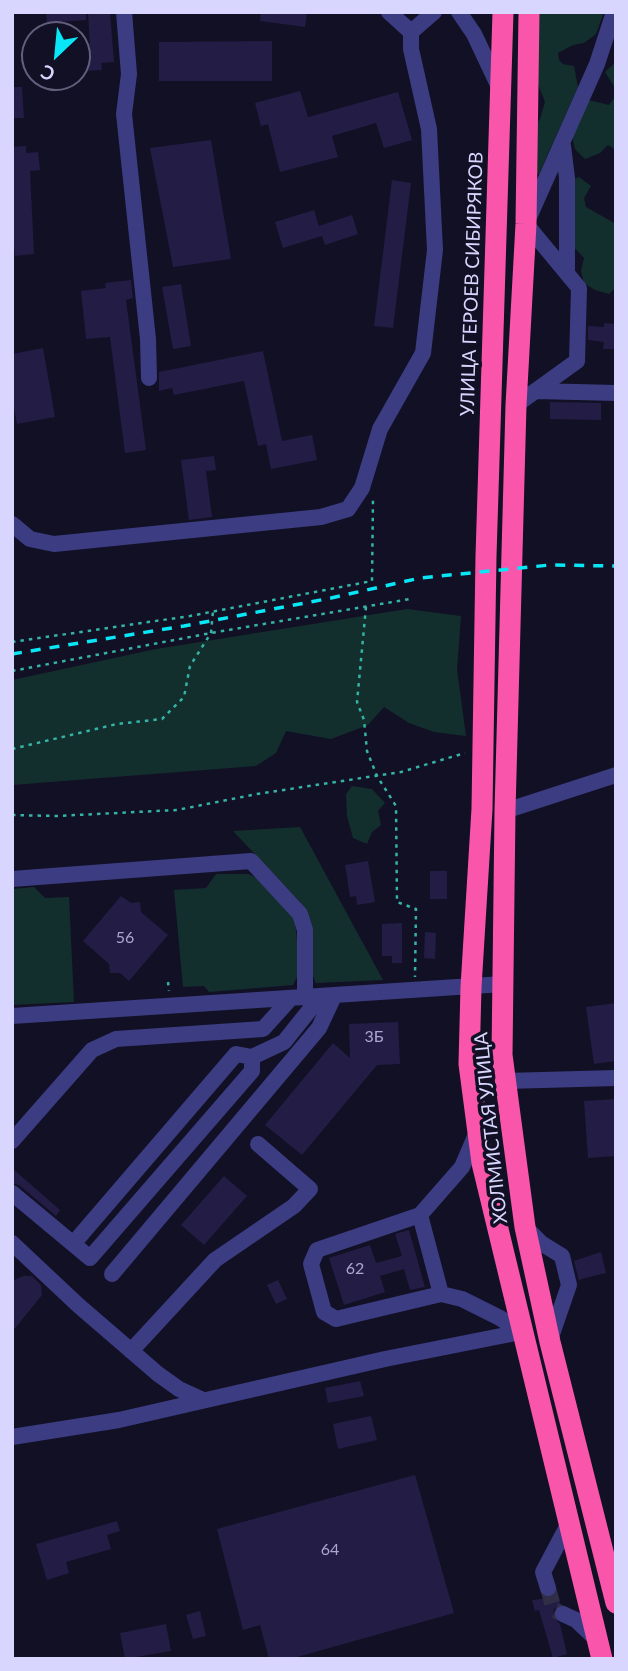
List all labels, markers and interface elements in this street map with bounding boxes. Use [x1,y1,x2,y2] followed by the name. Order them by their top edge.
[21,21,91,91] north arrow
[37,60,58,87] text: С
[456,151,488,417] street label: УЛИЦА ГЕРОЕВ СИБИРЯКОВ
[116,928,134,948] house number: 56
[364,1027,384,1047] house number: 3Б
[470,1031,512,1225] street label: ХОЛМИСТАЯ УЛИЦА
[346,1259,364,1279] house number: 62
[321,1540,339,1560] house number: 64

